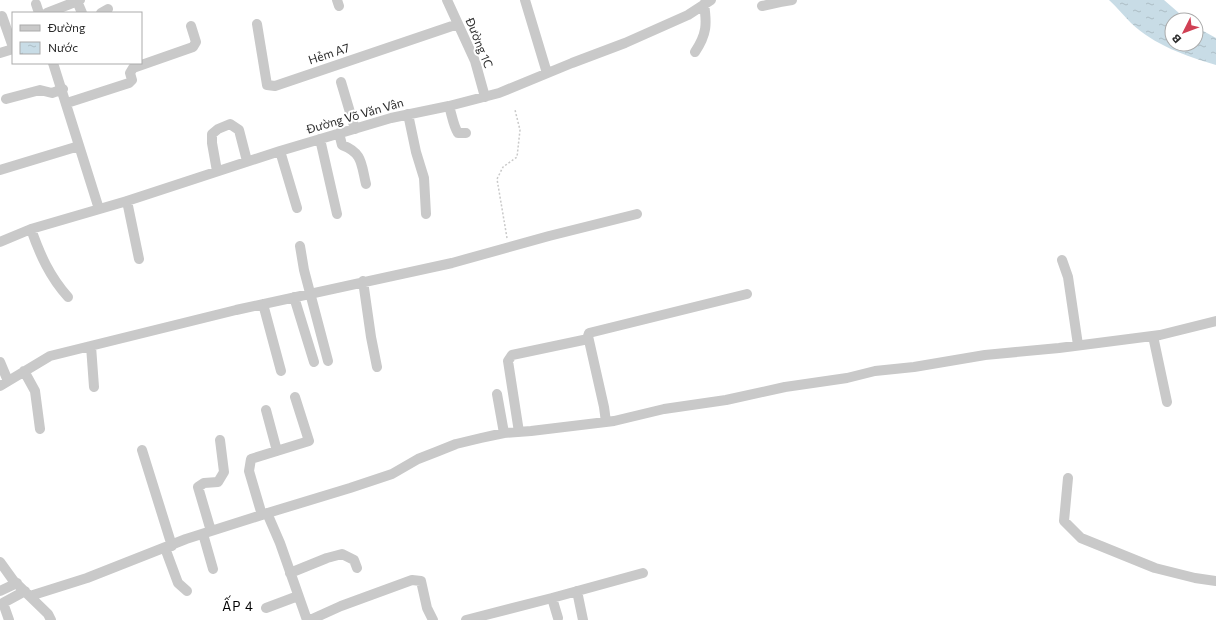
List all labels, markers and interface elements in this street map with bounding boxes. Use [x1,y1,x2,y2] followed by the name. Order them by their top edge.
[12,12,142,64] legend
[1164,12,1204,52] north arrow
[463,14,496,70] street label: Đường 1C
[47,20,86,34] text: Đường
[1169,32,1183,46] text: B
[48,40,78,54] text: Nước
[306,40,351,66] street label: Hẻm A7
[304,94,405,136] street label: Đường Võ Văn Vân
[222,595,254,614] district label: ẤP 4

